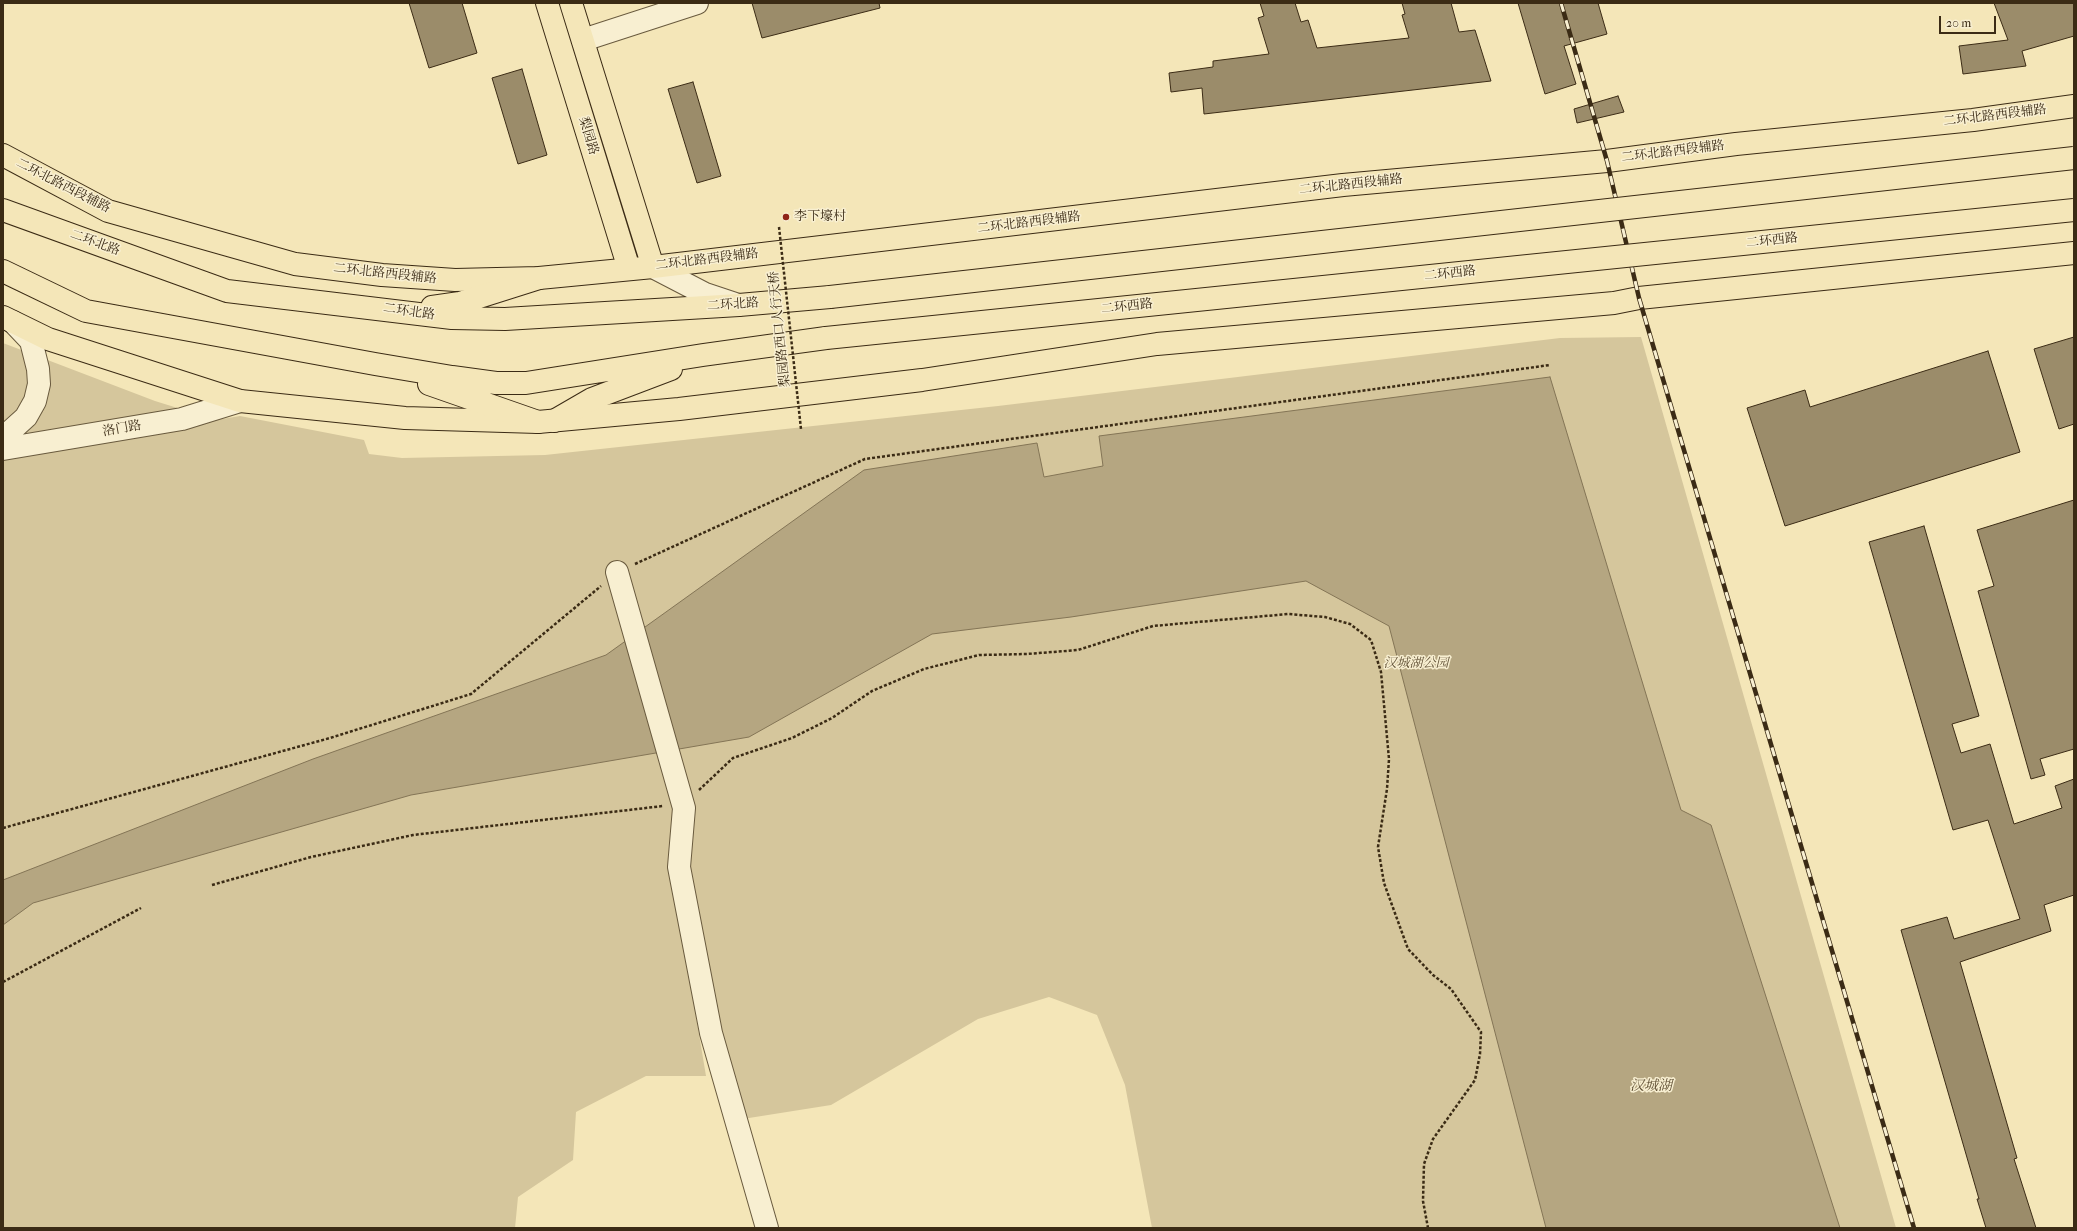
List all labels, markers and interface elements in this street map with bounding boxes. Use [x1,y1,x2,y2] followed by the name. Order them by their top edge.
[1941,8,1998,34] scale bar
[1946,16,1971,30] text: 20 m
[1942,102,2048,130] street label: 二环北路西段辅路
[575,115,601,157] street label: 梨园路
[1620,138,1726,166] street label: 二环北路西段辅路
[13,155,113,217] street label: 二环北路西段辅路
[1298,172,1404,198] street label: 二环北路西段辅路
[794,209,846,225] place label: 李下壕村
[976,209,1082,237] street label: 二环北路西段辅路
[781,212,791,222] marker: 李下壕村
[68,227,122,259] street label: 二环北路
[1745,231,1799,251] street label: 二环西路
[654,246,760,274] street label: 二环北路西段辅路
[332,261,438,287] street label: 二环北路西段辅路
[1423,264,1477,284] street label: 二环西路
[766,270,794,388] street label: 梨园路西口人行天桥
[707,295,759,315] street label: 二环北路
[1100,297,1154,317] street label: 二环西路
[382,301,436,323] street label: 二环北路
[101,418,143,440] street label: 洛门路
[1384,656,1448,672] park label: 汉城湖公园
[1630,1079,1672,1095] water label: 汉城湖

